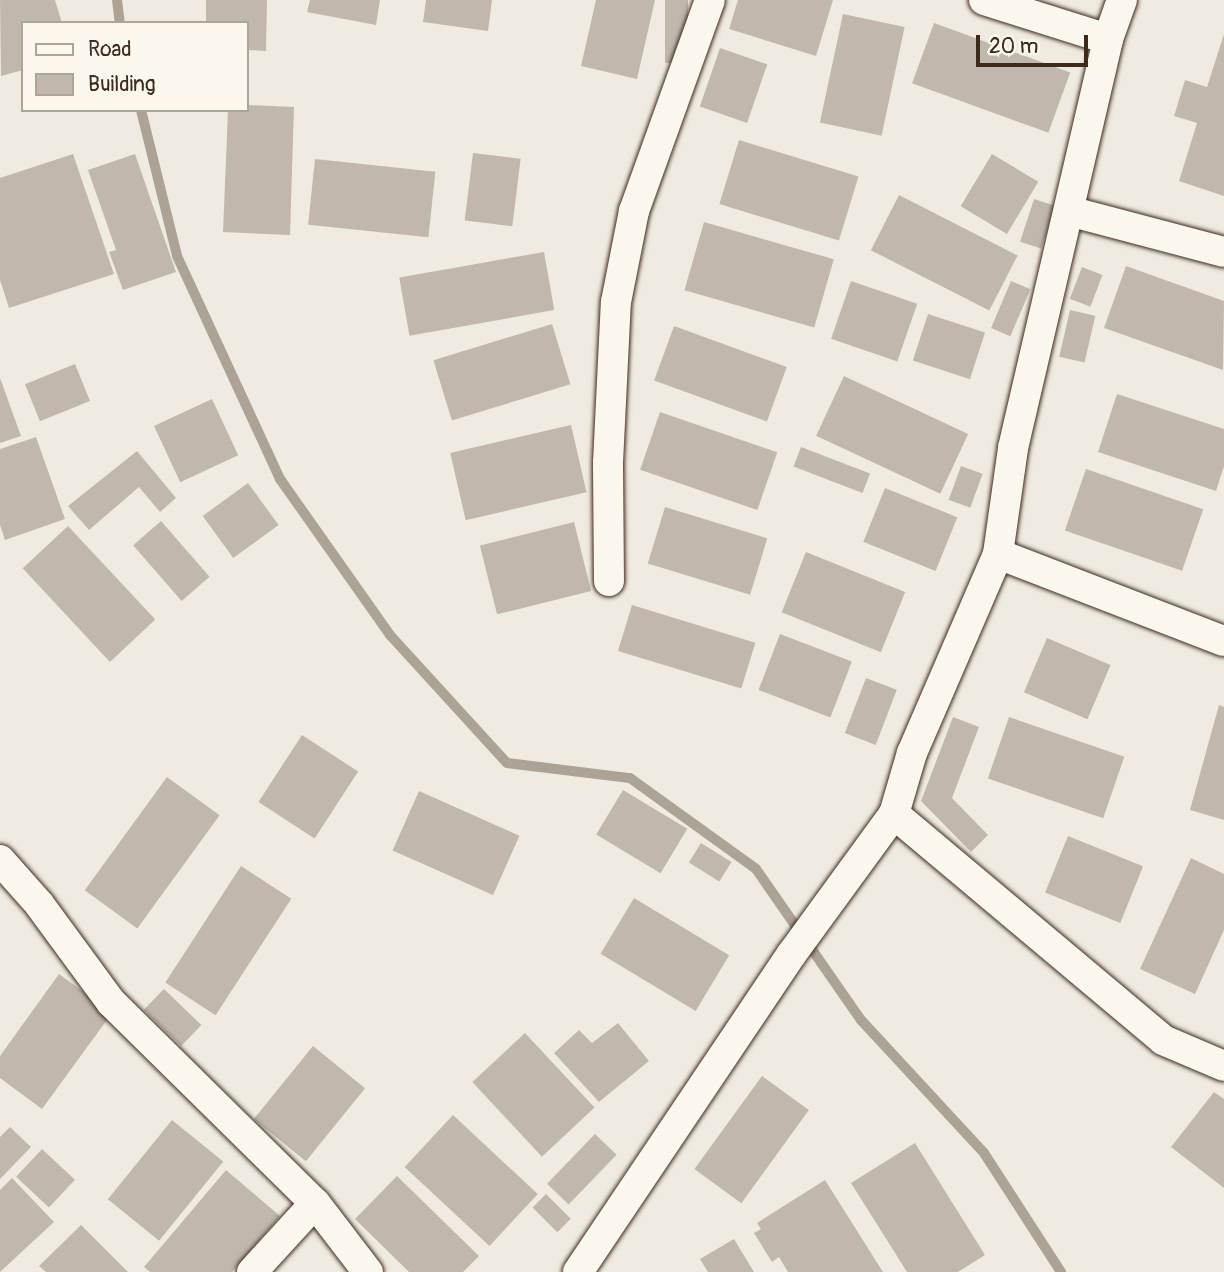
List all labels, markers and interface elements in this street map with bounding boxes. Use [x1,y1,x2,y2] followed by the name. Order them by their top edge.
[21,21,248,112] legend
[979,21,1091,65] scale bar
[989,33,1038,60] text: 20 m
[88,36,132,63] text: Road
[88,71,155,98] text: Building

